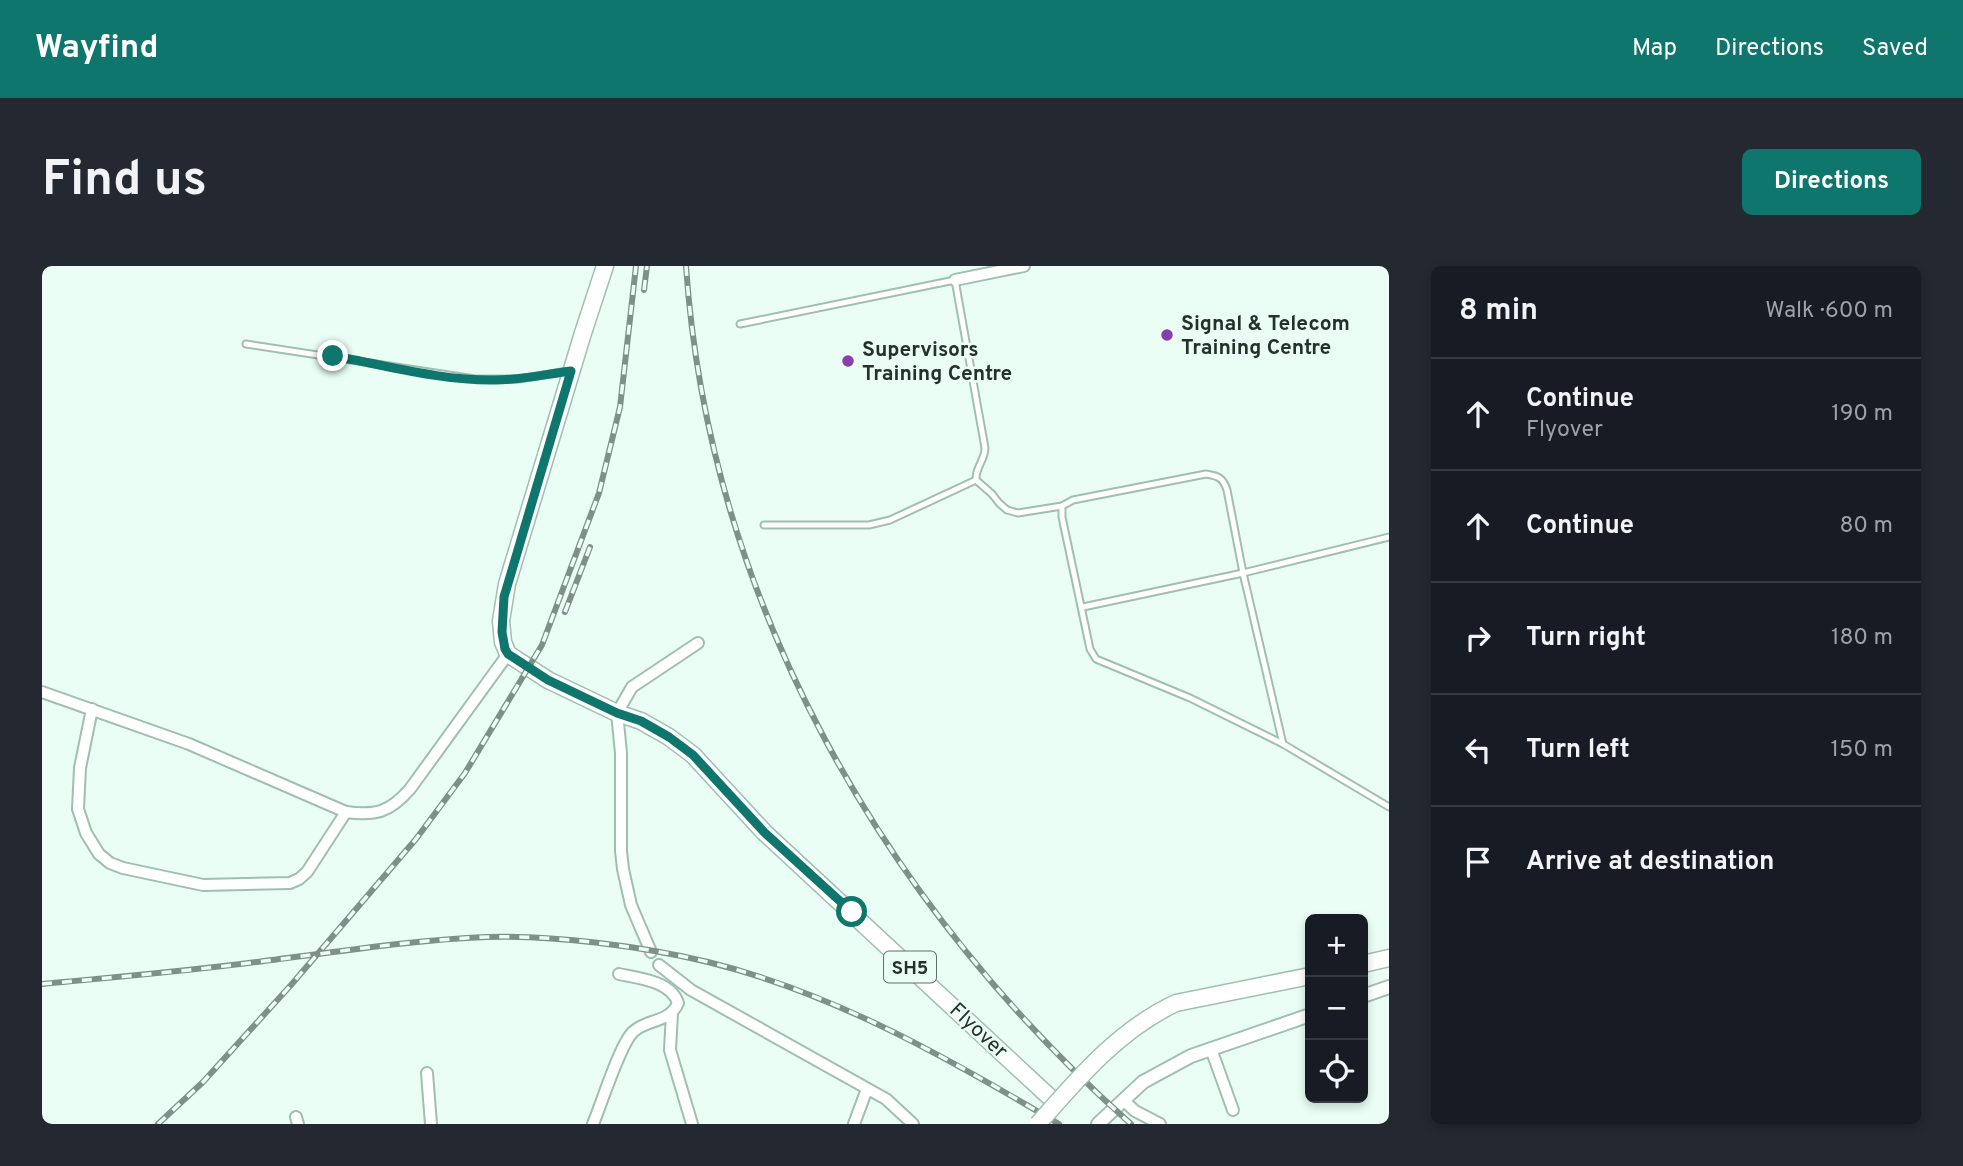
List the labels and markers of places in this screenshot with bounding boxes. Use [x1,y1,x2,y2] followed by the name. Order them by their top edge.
[1181,311,1350,362] place label: Signal & Telecom Training Centre
[1159,327,1175,343] marker: Signal & Telecom Training Centre
[862,337,1012,388] place label: Supervisors Training Centre
[840,353,856,369] marker: Supervisors Training Centre

